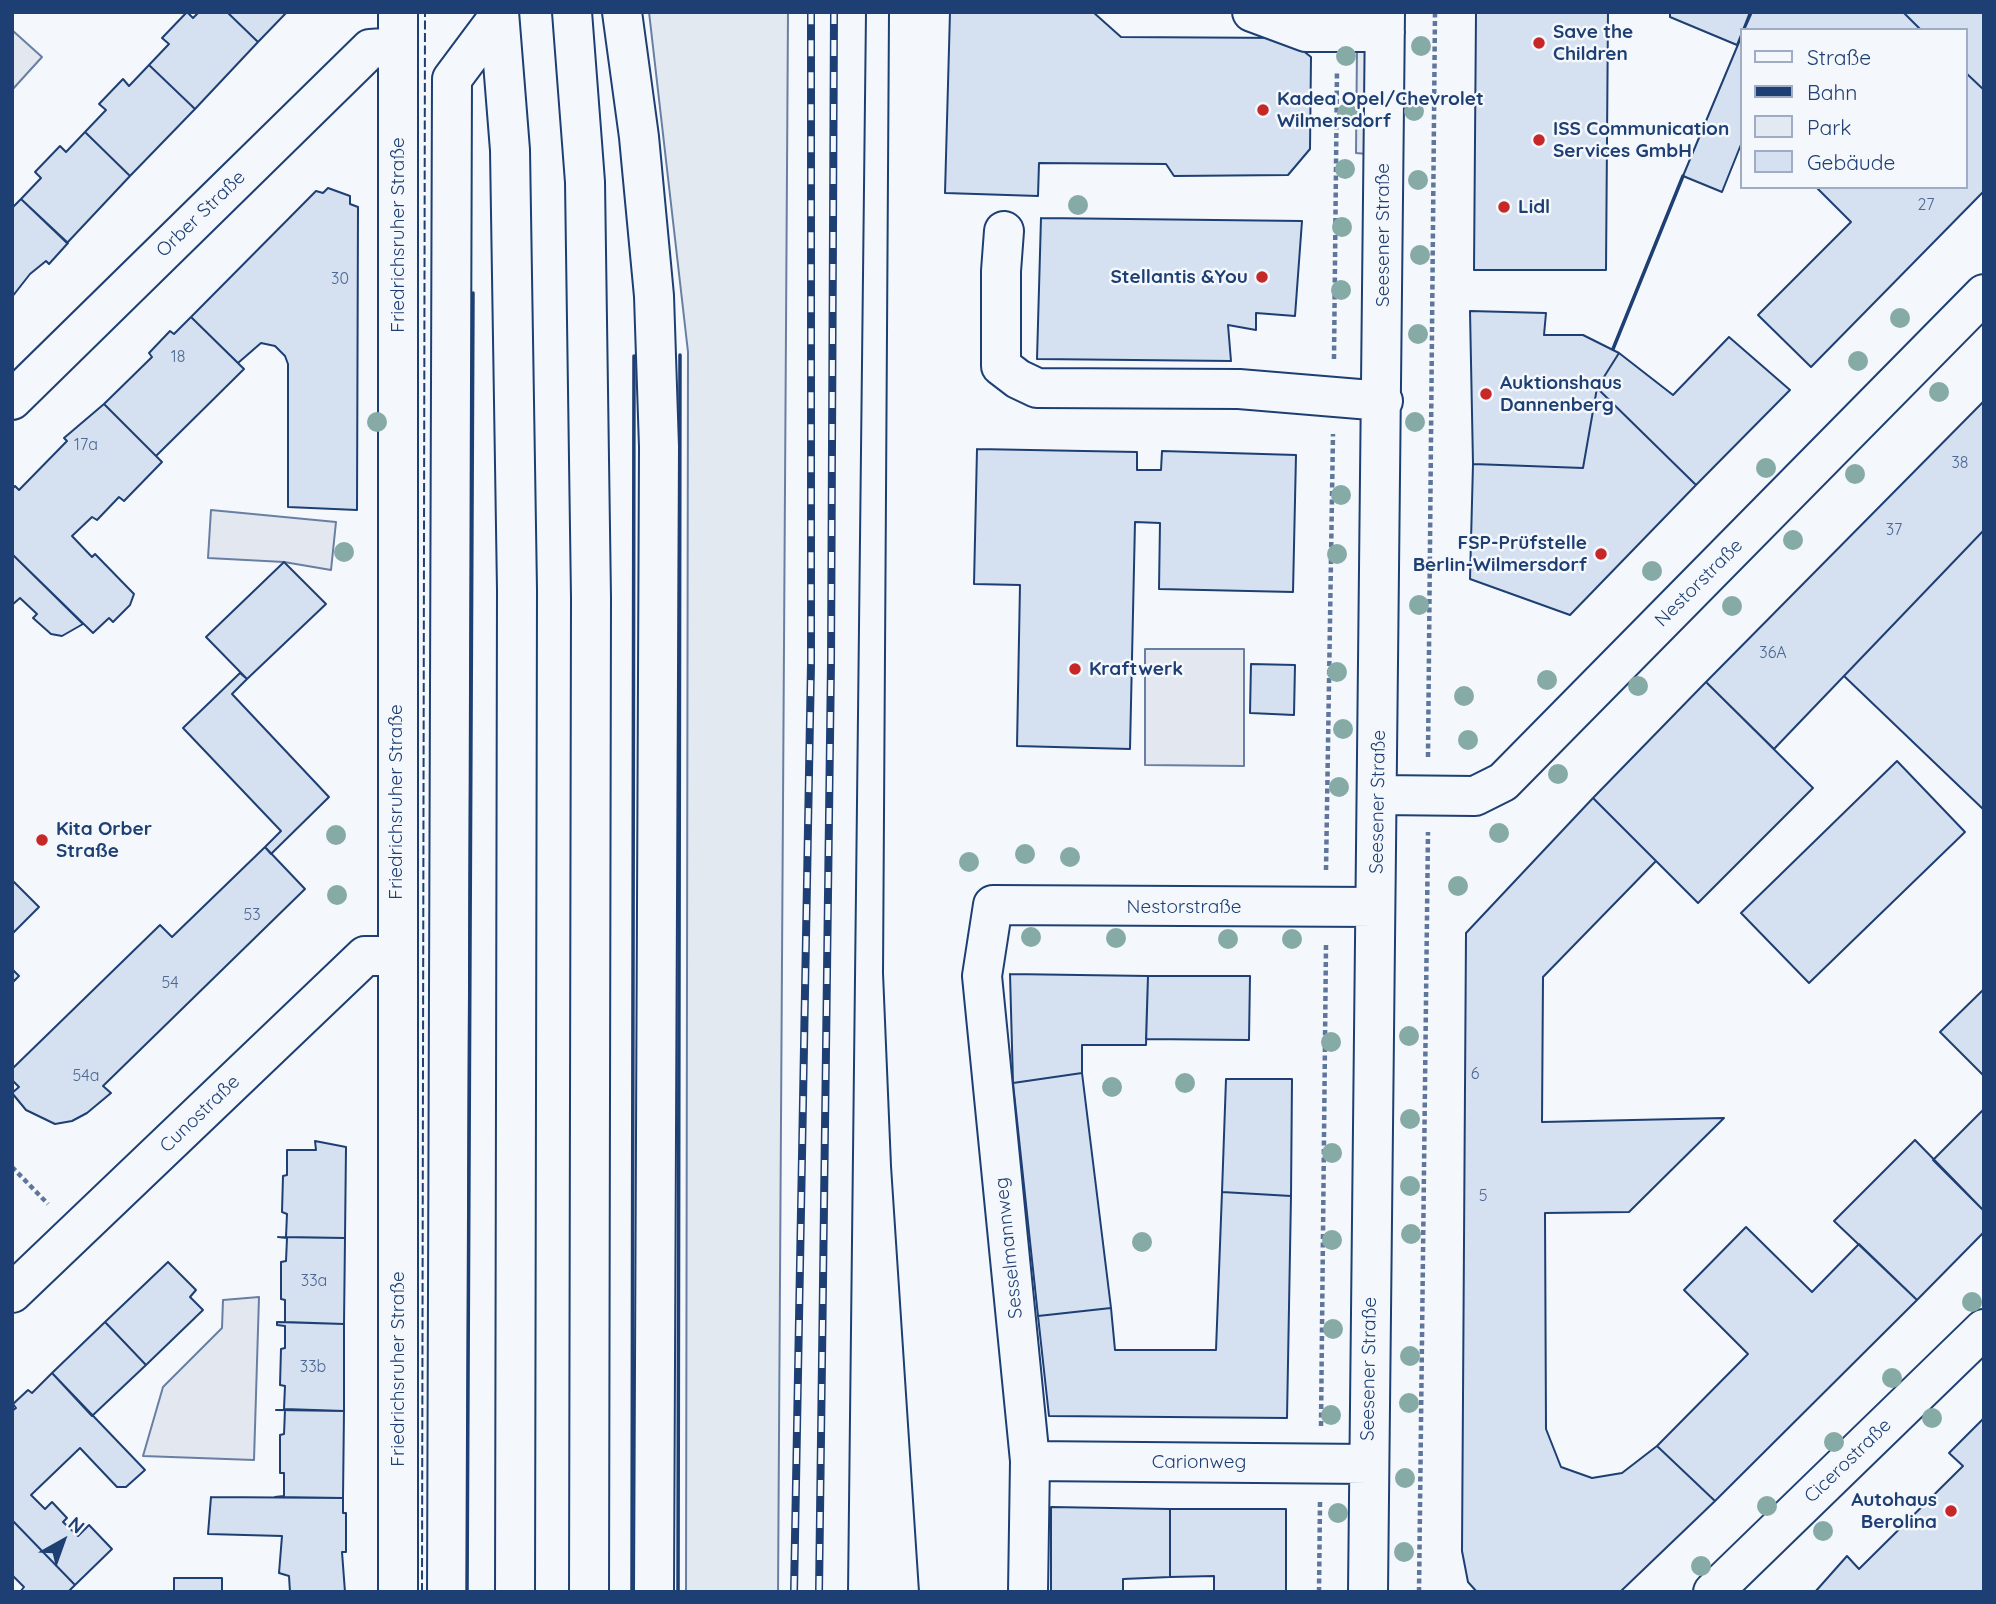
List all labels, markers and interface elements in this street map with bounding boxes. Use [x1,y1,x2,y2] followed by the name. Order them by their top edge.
[1553,21,1633,65] place label: Save the Children
[1741,28,1968,189] legend
[1531,35,1547,51] marker: Save the Children
[1807,44,1871,70] text: Straße
[1807,79,1857,105] text: Bahn
[1277,88,1484,132] place label: Kadea Opel/Chevrolet Wilmersdorf
[1255,102,1271,118] marker: Kadea Opel/Chevrolet Wilmersdorf
[1807,114,1851,140] text: Park
[1553,118,1729,162] place label: ISS Communication Services GmbH
[1531,132,1547,148] marker: ISS Communication Services GmbH
[387,137,409,333] street label: Friedrichsruher Straße
[1807,149,1895,175] text: Gebäude
[1372,163,1394,307] street label: Seesener Straße
[152,166,250,262] street label: Orber Straße
[1918,195,1934,215] house number: 27
[1518,196,1550,218] place label: Lidl
[1496,199,1512,215] marker: Lidl
[1110,266,1248,288] place label: Stellantis &You
[331,269,349,289] house number: 30
[1254,269,1270,285] marker: Stellantis &You
[171,347,185,367] house number: 18
[1500,372,1622,416] place label: Auktionshaus Dannenberg
[1478,386,1494,402] marker: Auktionshaus Dannenberg
[74,435,98,455] house number: 17a
[1951,453,1969,473] house number: 38
[1886,520,1902,540] house number: 37
[1413,532,1587,576] place label: FSP-Prüfstelle Berlin-Wilmersdorf
[1650,534,1748,632] street label: Nestorstraße
[1593,546,1609,562] marker: FSP-Prüfstelle Berlin-Wilmersdorf
[1759,643,1787,663] house number: 36A
[1089,658,1183,680] place label: Kraftwerk
[1067,661,1083,677] marker: Kraftwerk
[385,704,407,900] street label: Friedrichsruher Straße
[1365,730,1391,874] street label: Seesener Straße
[56,818,152,862] place label: Kita Orber Straße
[34,832,50,848] marker: Kita Orber Straße
[1127,896,1241,918] street label: Nestorstraße
[243,905,261,925] house number: 53
[161,973,179,993] house number: 54
[1471,1064,1479,1084] house number: 6
[73,1066,99,1086] house number: 54a
[155,1070,245,1158] street label: Cunostraße
[990,1176,1028,1320] street label: Sesselmannweg
[1479,1186,1487,1206] house number: 5
[301,1271,327,1291] house number: 33a
[387,1271,409,1467] street label: Friedrichsruher Straße
[1356,1297,1382,1441] street label: Seesener Straße
[300,1357,326,1377] house number: 33b
[1800,1414,1896,1508] street label: Cicerostraße
[1152,1451,1246,1473] street label: Carionweg
[1851,1489,1937,1533] place label: Autohaus Berolina
[1943,1503,1959,1519] marker: Autohaus Berolina
[28,1506,98,1576] north arrow
[63,1511,90,1539] text: N

